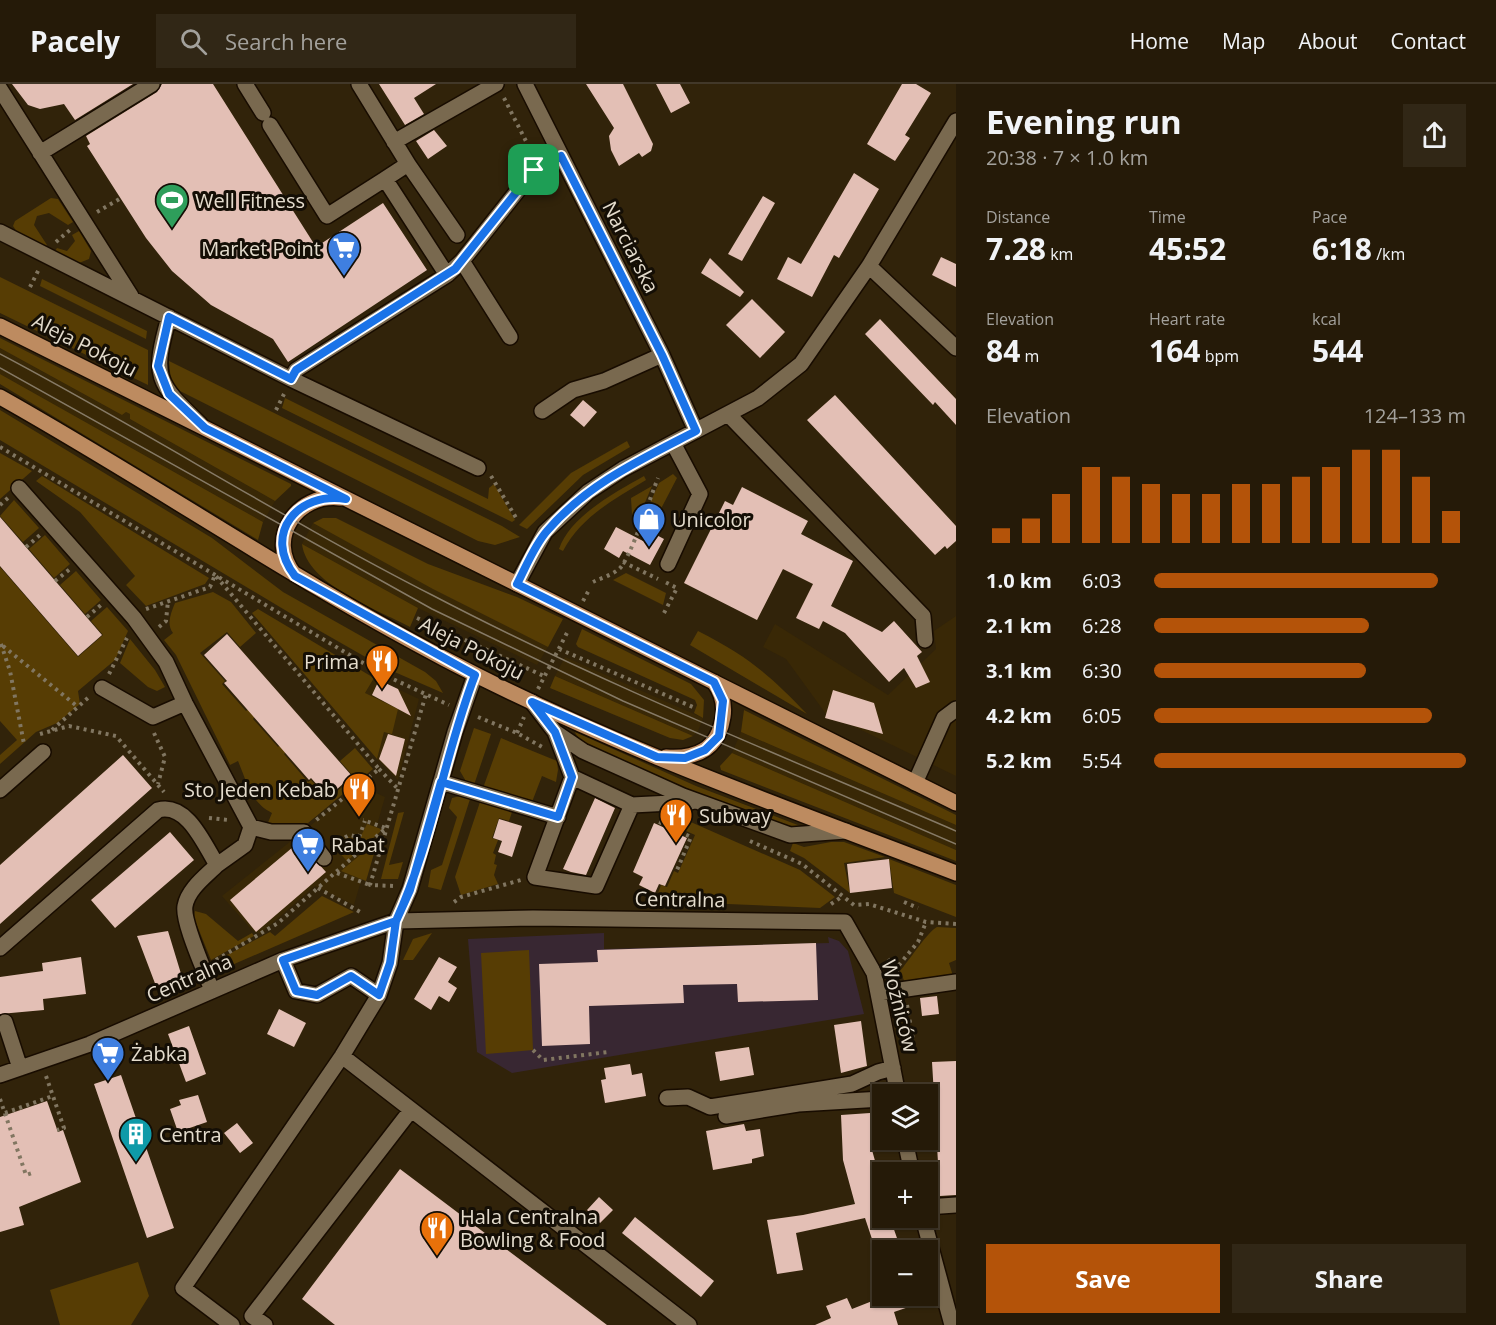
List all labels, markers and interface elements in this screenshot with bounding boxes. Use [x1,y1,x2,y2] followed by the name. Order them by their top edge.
[156,14,576,68] search box
[30,22,120,60] text: Pacely
[177,25,210,58] icon: search
[225,26,347,56] text: Search here
[1130,27,1189,55] text: Home
[1222,27,1265,55] text: Map
[1298,27,1358,55] text: About
[1391,27,1466,55] text: Contact
[986,99,1182,144] text: Evening run
[1403,104,1466,167] button: share
[508,144,559,195] pin
[986,144,1148,171] text: 20:38 · 7 × 1.0 km
[517,153,550,186] icon: arrive
[154,182,190,229] sports icon: Well Fitness
[195,187,305,214] place label: Well Fitness
[596,197,666,297] street label: Narciarska
[986,206,1050,228] text: Distance
[1149,206,1186,228] text: Time
[1312,206,1347,228] text: Pace
[986,228,1046,269] text: 7.28
[1149,228,1226,269] text: 45:52
[1312,228,1372,269] text: 6:18
[326,230,362,277] supermarket icon: Market Point
[201,235,321,262] place label: Market Point
[1046,243,1073,265] text: km
[1372,243,1405,265] text: /km
[28,307,142,383] street label: Aleja Pokoju
[986,308,1054,330] text: Elevation
[1149,308,1225,330] text: Heart rate
[1312,308,1341,330] text: kcal
[986,330,1020,371] text: 84
[1149,330,1200,371] text: 164
[1312,330,1363,371] text: 544
[1020,345,1039,367] text: m
[1200,345,1239,367] text: bpm
[986,402,1071,429] text: Elevation
[1364,402,1466,429] text: 124–133 m
[631,501,667,548] shop icon: Unicolor
[672,506,751,533] place label: Unicolor
[986,567,1052,594] text: 1.0 km
[1082,567,1122,594] text: 6:03
[415,610,529,686] street label: Aleja Pokoju
[986,612,1052,639] text: 2.1 km
[1082,612,1122,639] text: 6:28
[364,643,400,690] restaurant icon: Prima
[304,648,359,675] place label: Prima
[986,657,1052,684] text: 3.1 km
[1082,657,1122,684] text: 6:30
[986,702,1052,729] text: 4.2 km
[1082,702,1122,729] text: 6:05
[986,747,1052,774] text: 5.2 km
[1082,747,1122,774] text: 5:54
[341,771,377,818] restaurant icon: Sto Jeden Kebab
[184,776,336,803] place label: Sto Jeden Kebab
[658,797,694,844] restaurant icon: Subway
[699,802,772,829] place label: Subway
[290,826,326,873] supermarket icon: Rabat
[331,831,385,858] place label: Rabat
[634,885,726,913] street label: Centralna
[142,947,236,1009] street label: Centralna
[875,957,925,1056] street label: Woźniców
[90,1035,126,1082] supermarket icon: Żabka
[131,1040,187,1067] place label: Żabka
[872,1084,938,1306] map controls
[872,1084,938,1150] button: layers
[118,1116,154,1163] building icon: Centra
[159,1121,222,1148] place label: Centra
[872,1162,938,1228] button: +
[460,1203,605,1253] place label: Hala Centralna Bowling & Food
[419,1210,455,1257] restaurant icon: Hala Centralna Bowling & Food
[872,1240,938,1306] button: −
[986,1244,1220,1313] button: Save
[1232,1244,1466,1313] button: Share

